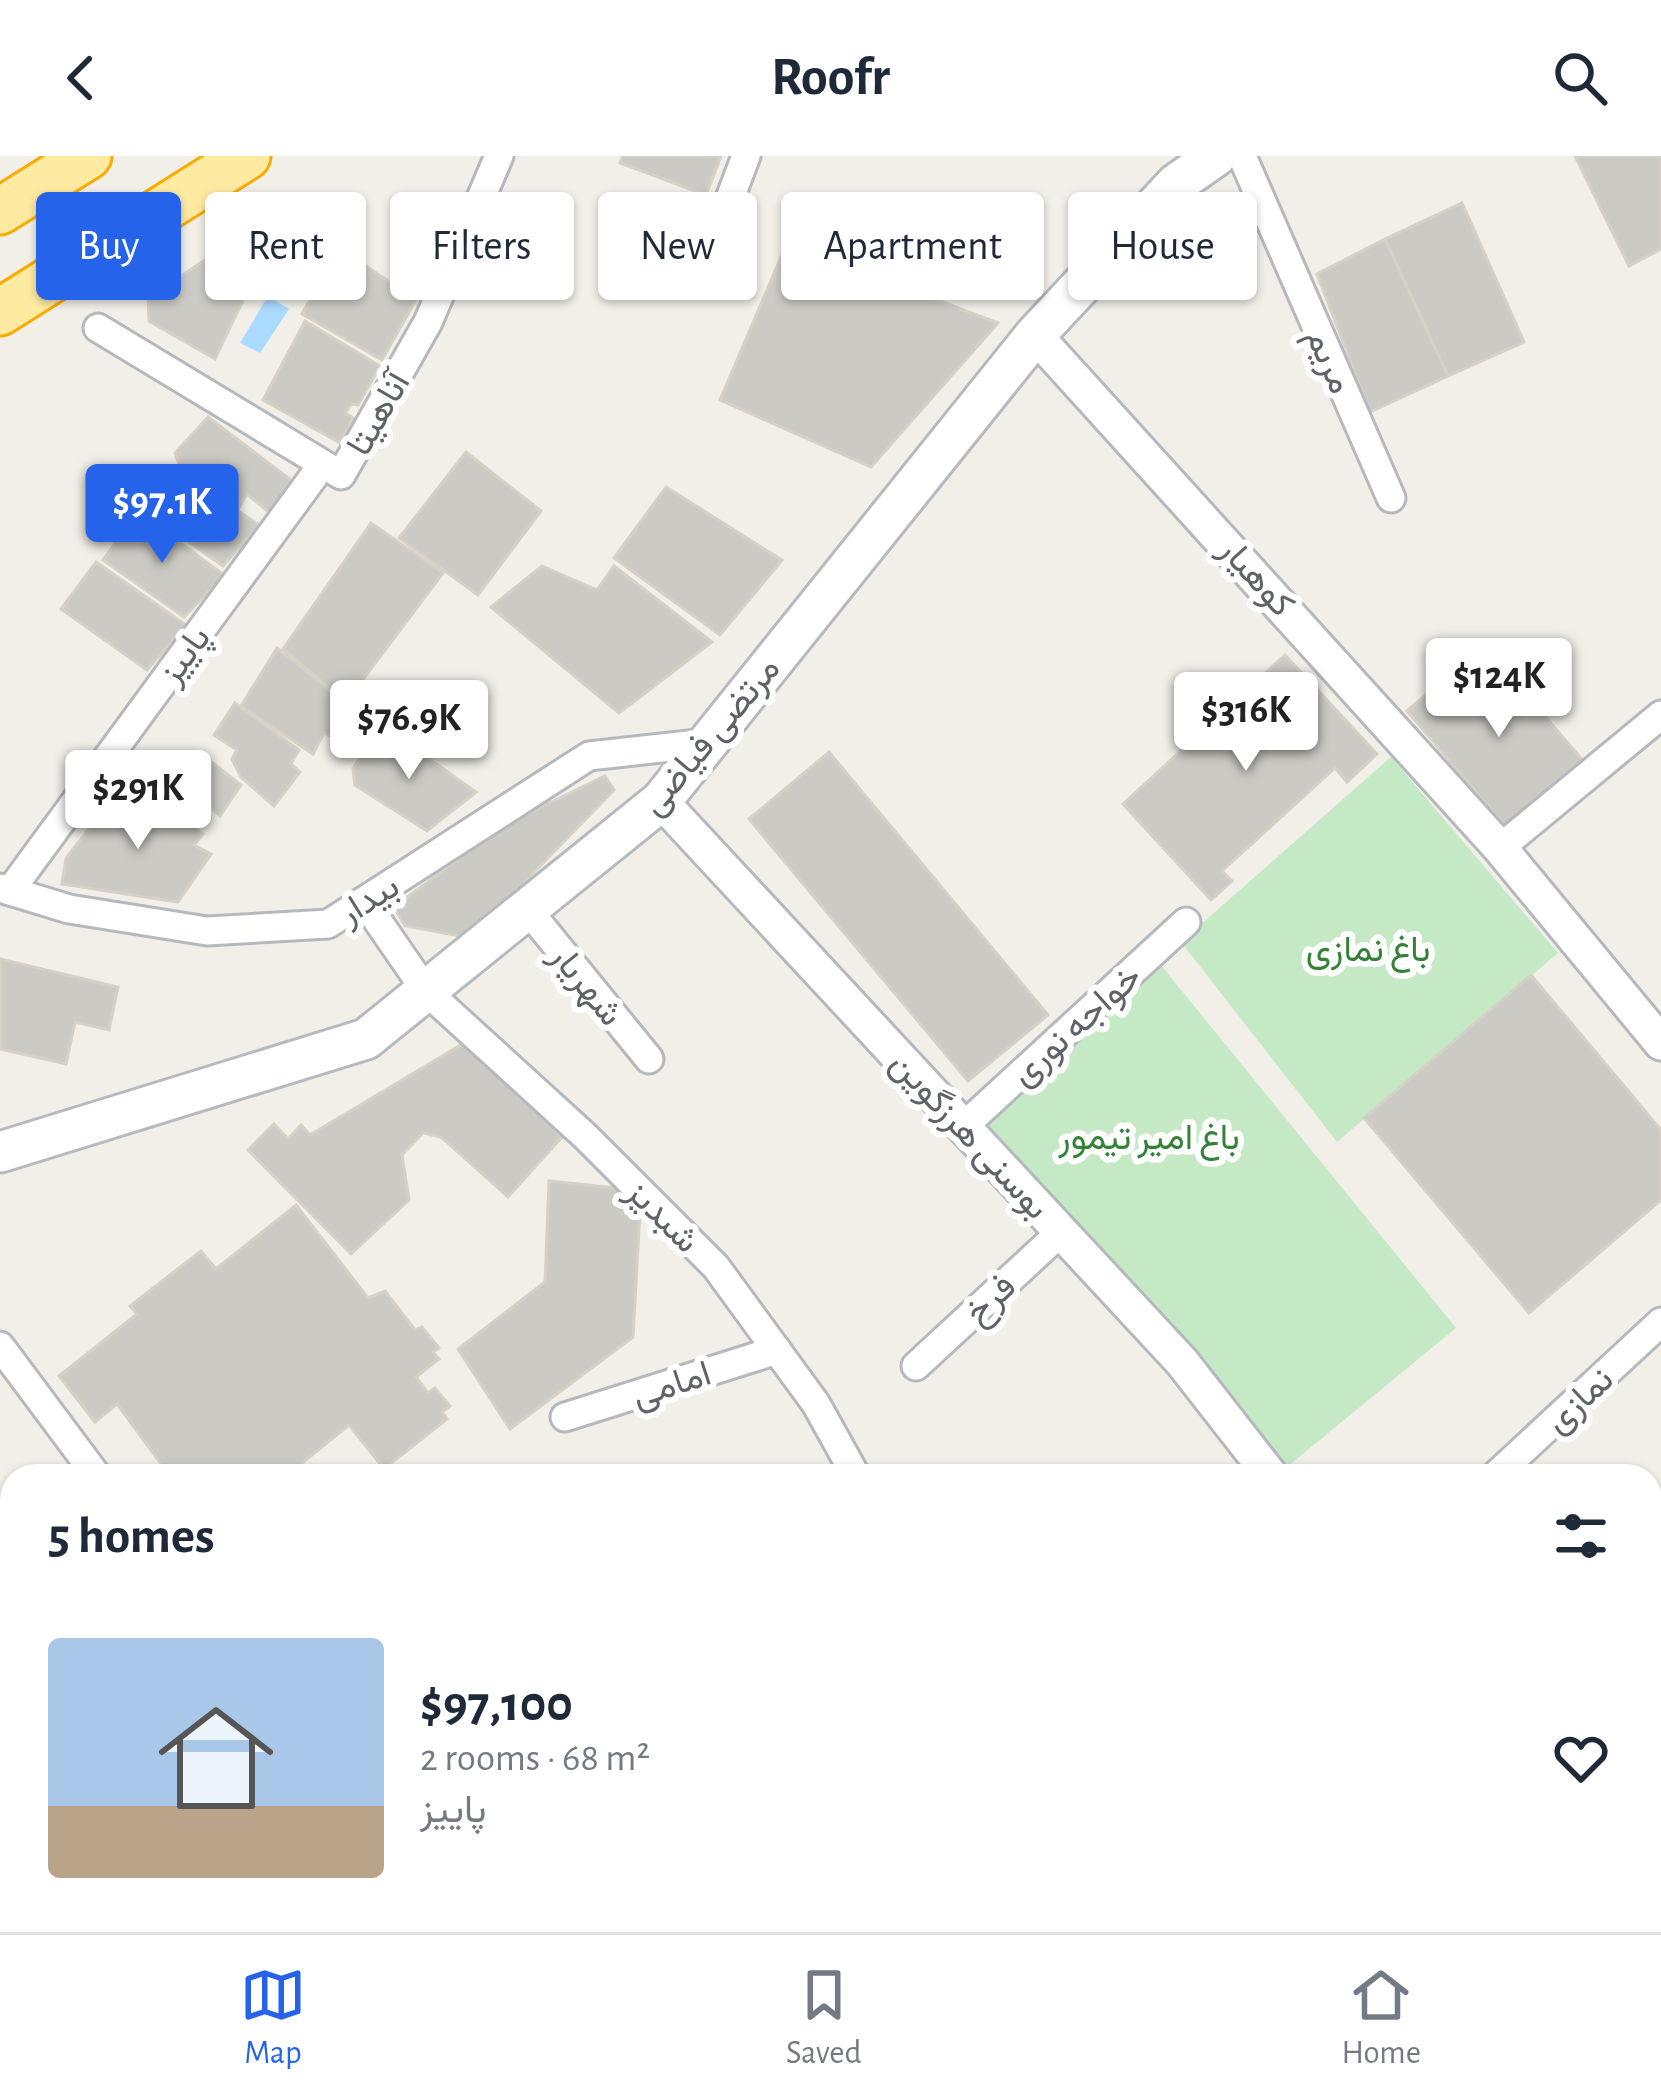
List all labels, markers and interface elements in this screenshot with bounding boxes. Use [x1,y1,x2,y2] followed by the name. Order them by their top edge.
[48,45,114,111] icon: back
[1547,45,1613,111] icon: search
[771,51,890,105] text: Roofr
[36,192,181,300] chip: Buy
[205,192,366,300] chip: Rent
[390,192,574,300] chip: Filters
[598,192,757,300] chip: New
[781,192,1044,300] chip: Apartment
[1068,192,1257,300] chip: House
[1295,323,1359,400] street label: مریم
[341,364,419,462] street label: آناهیتا
[64,464,260,566] pin: $97.1K
[113,483,211,522] text: $97.1K
[1210,530,1301,626] street label: کوهیار
[151,620,221,694] street label: پاییز
[1415,638,1583,740] pin: $124K
[634,650,789,824] street label: مرتضی فیاضی
[1453,657,1545,696] text: $124K
[1162,672,1330,774] pin: $316K
[311,680,507,782] pin: $76.9K
[1201,691,1291,730] text: $316K
[357,699,461,738] text: $76.9K
[54,750,222,852] pin: $291K
[92,769,184,808] text: $291K
[332,868,407,935] street label: بیدار
[1306,932,1430,973] park label: باغ نمازی
[540,937,630,1035] street label: شهریار
[1004,958,1150,1095] street label: خواجه نوری
[881,1045,1056,1228] street label: بوسنی هرزگوین
[1057,1120,1240,1161] park label: باغ امیر تیمور
[616,1172,706,1262] street label: شبدیز
[958,1268,1026,1335] street label: فرخ
[628,1355,716,1416] street label: امامی
[1539,1361,1622,1442] street label: نمازی
[1548,1503,1614,1569] icon: filters
[48,1511,215,1562] text: 5 homes
[420,1679,573,1730] text: $97,100
[144,1686,288,1830] icon: home
[1548,1725,1614,1791] icon: heart
[420,1739,650,1778] text: 2 rooms · 68 m²
[420,1791,486,1830] text: پاییز
[240,1962,306,2074] tab: Map
[786,1962,862,2074] tab: Saved
[1342,1962,1421,2074] tab: Home

